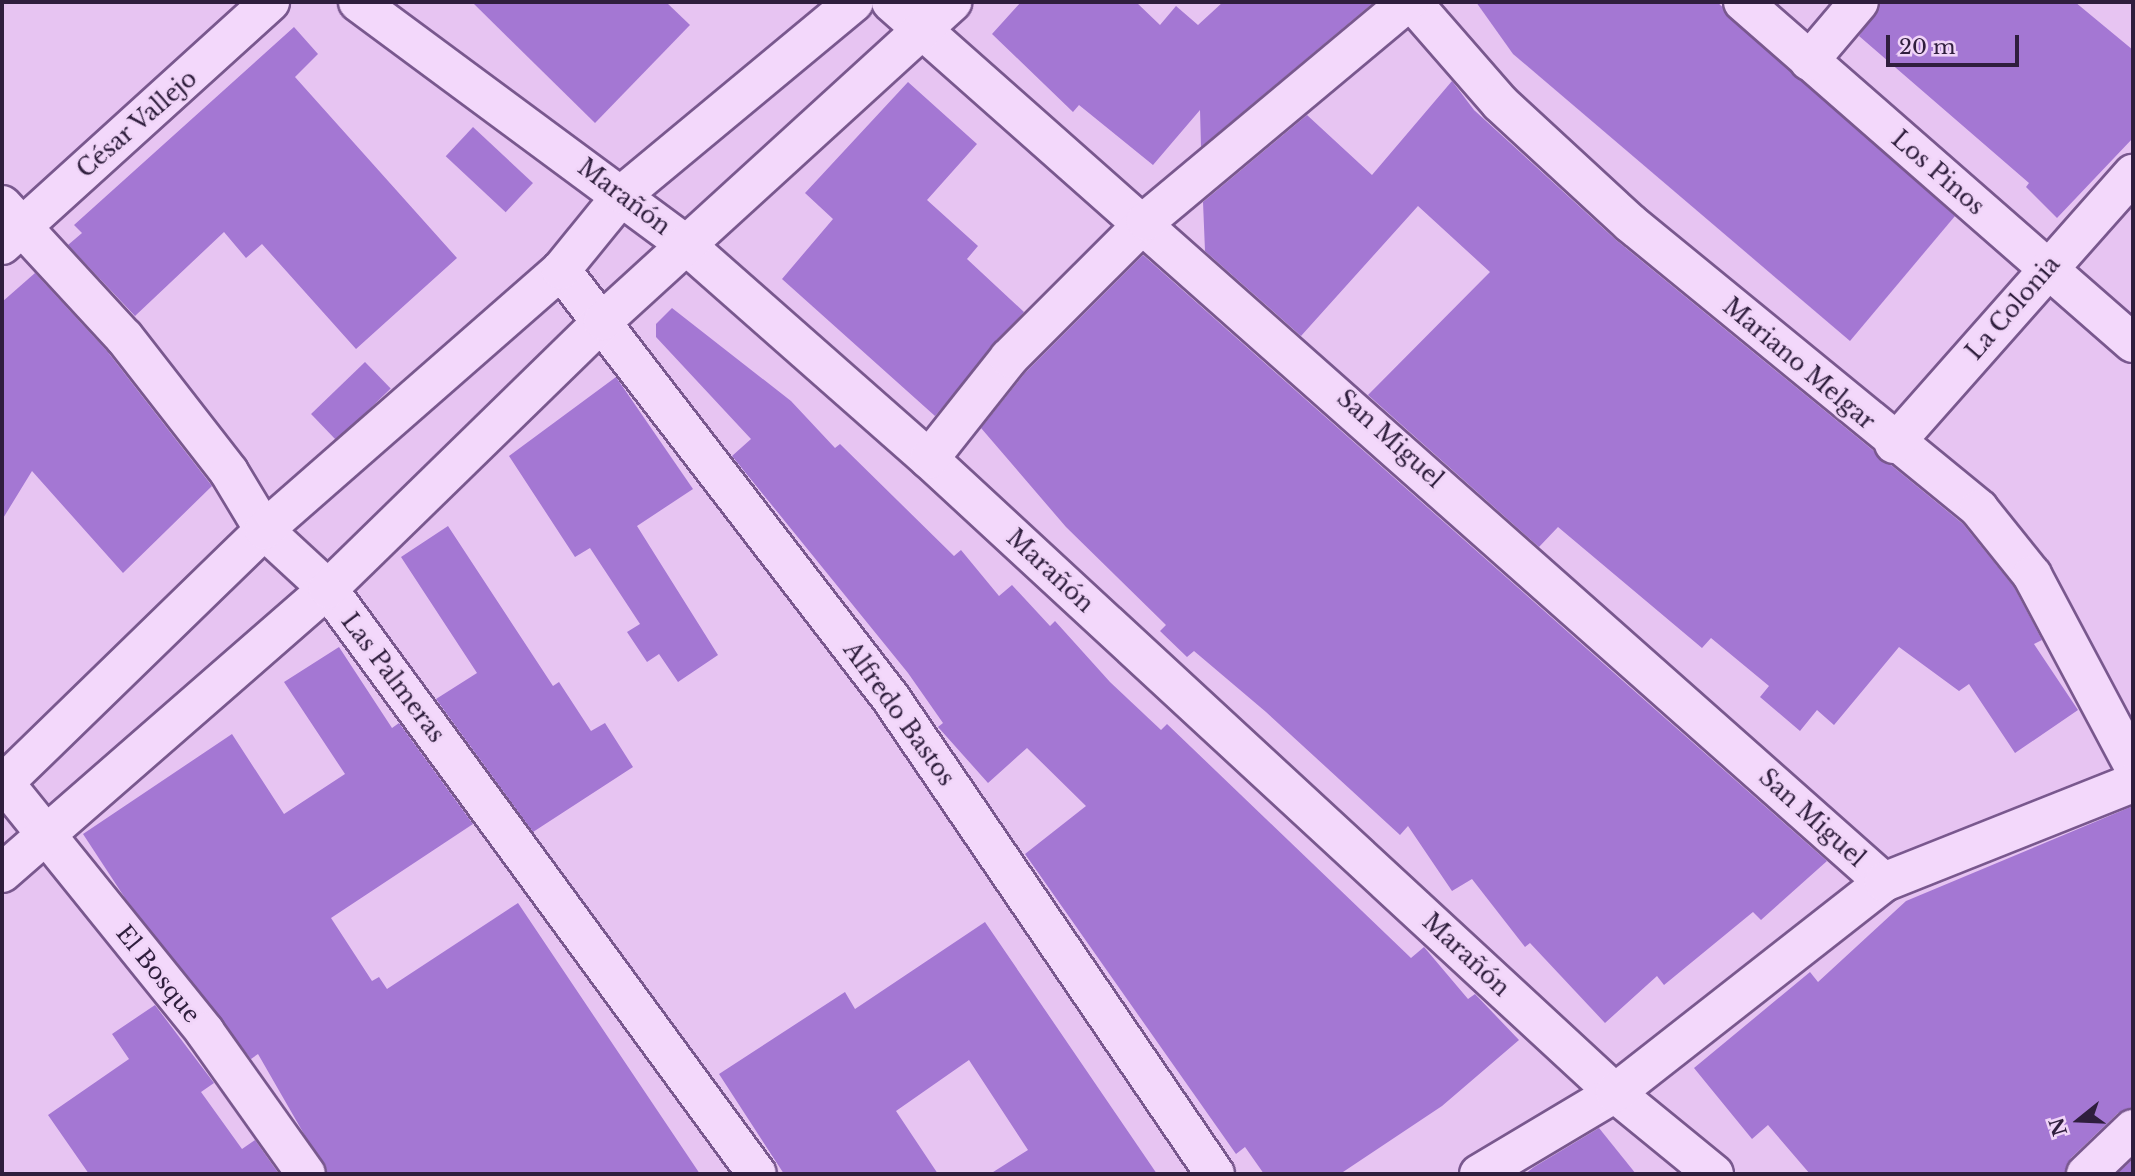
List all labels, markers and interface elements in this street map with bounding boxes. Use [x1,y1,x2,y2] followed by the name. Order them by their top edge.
[1890,21,2023,65] scale bar
[1899,34,1956,60] text: 20 m
[71,64,203,184] street label: César Vallejo
[1886,125,1990,221] street label: Los Pinos
[572,153,676,241] street label: Marañón
[1960,250,2066,366] street label: La Colonia
[1718,293,1880,435] street label: Mariano Melgar
[1331,384,1449,494] street label: San Miguel
[1001,524,1099,618] street label: Marañón
[336,608,450,748] street label: Las Palmeras
[838,637,960,791] street label: Alfredo Bastos
[1753,763,1871,873] street label: San Miguel
[1417,908,1515,1002] street label: Marañón
[110,920,206,1028] street label: El Bosque
[2044,1085,2114,1155] north arrow
[2045,1115,2072,1139] text: N

